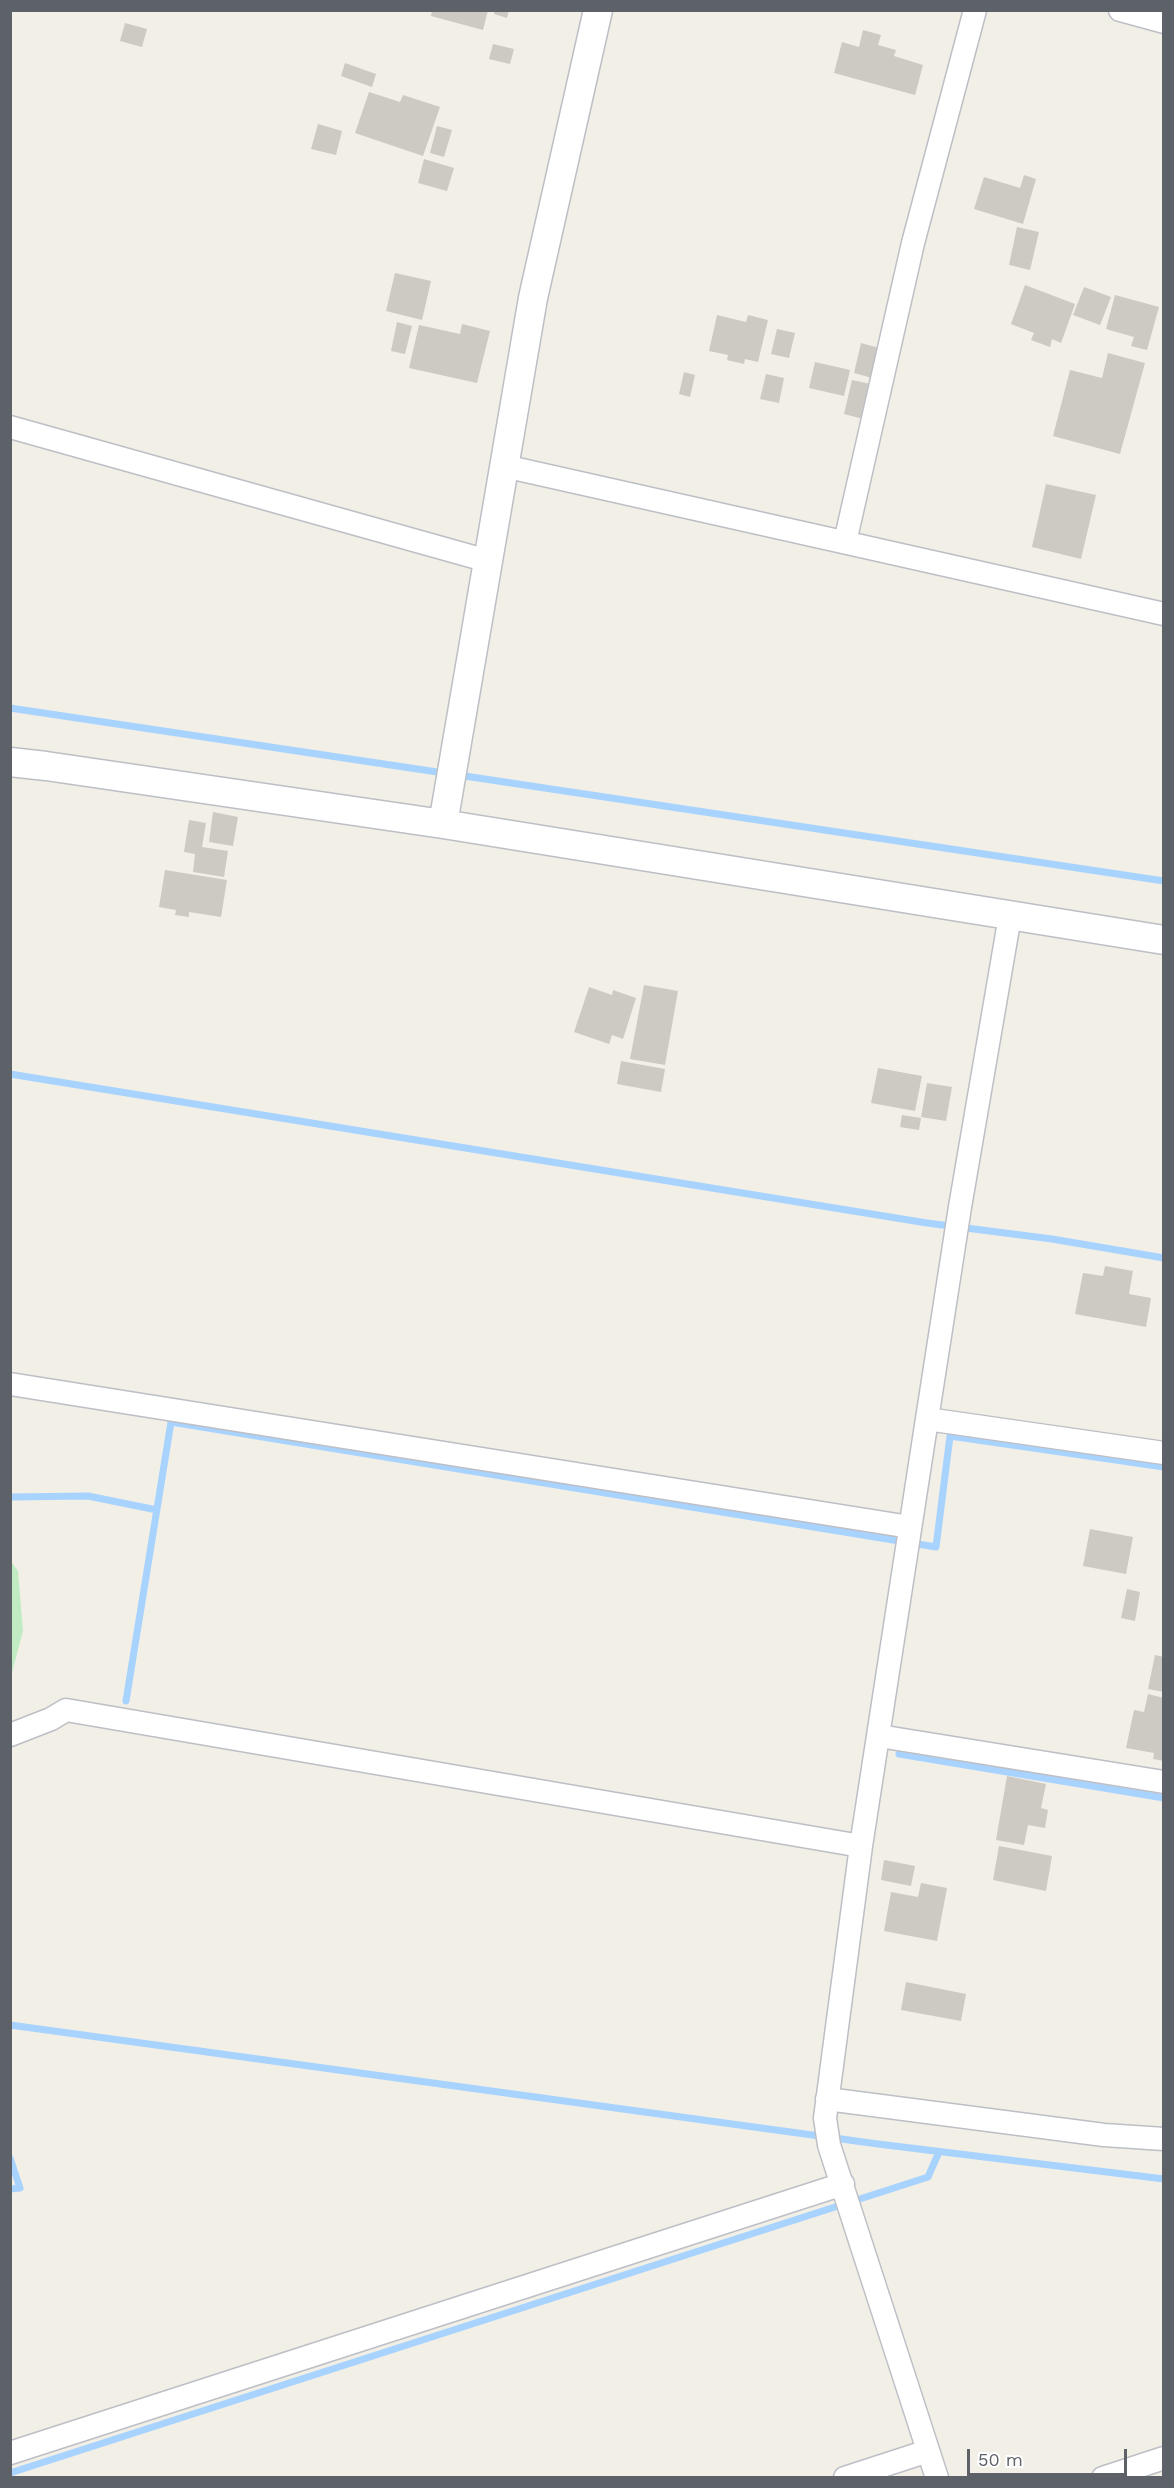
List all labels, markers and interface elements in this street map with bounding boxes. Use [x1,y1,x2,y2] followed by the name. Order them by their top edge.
[970,2437,1130,2475] scale bar
[978,2449,1023,2470] text: 50 m

